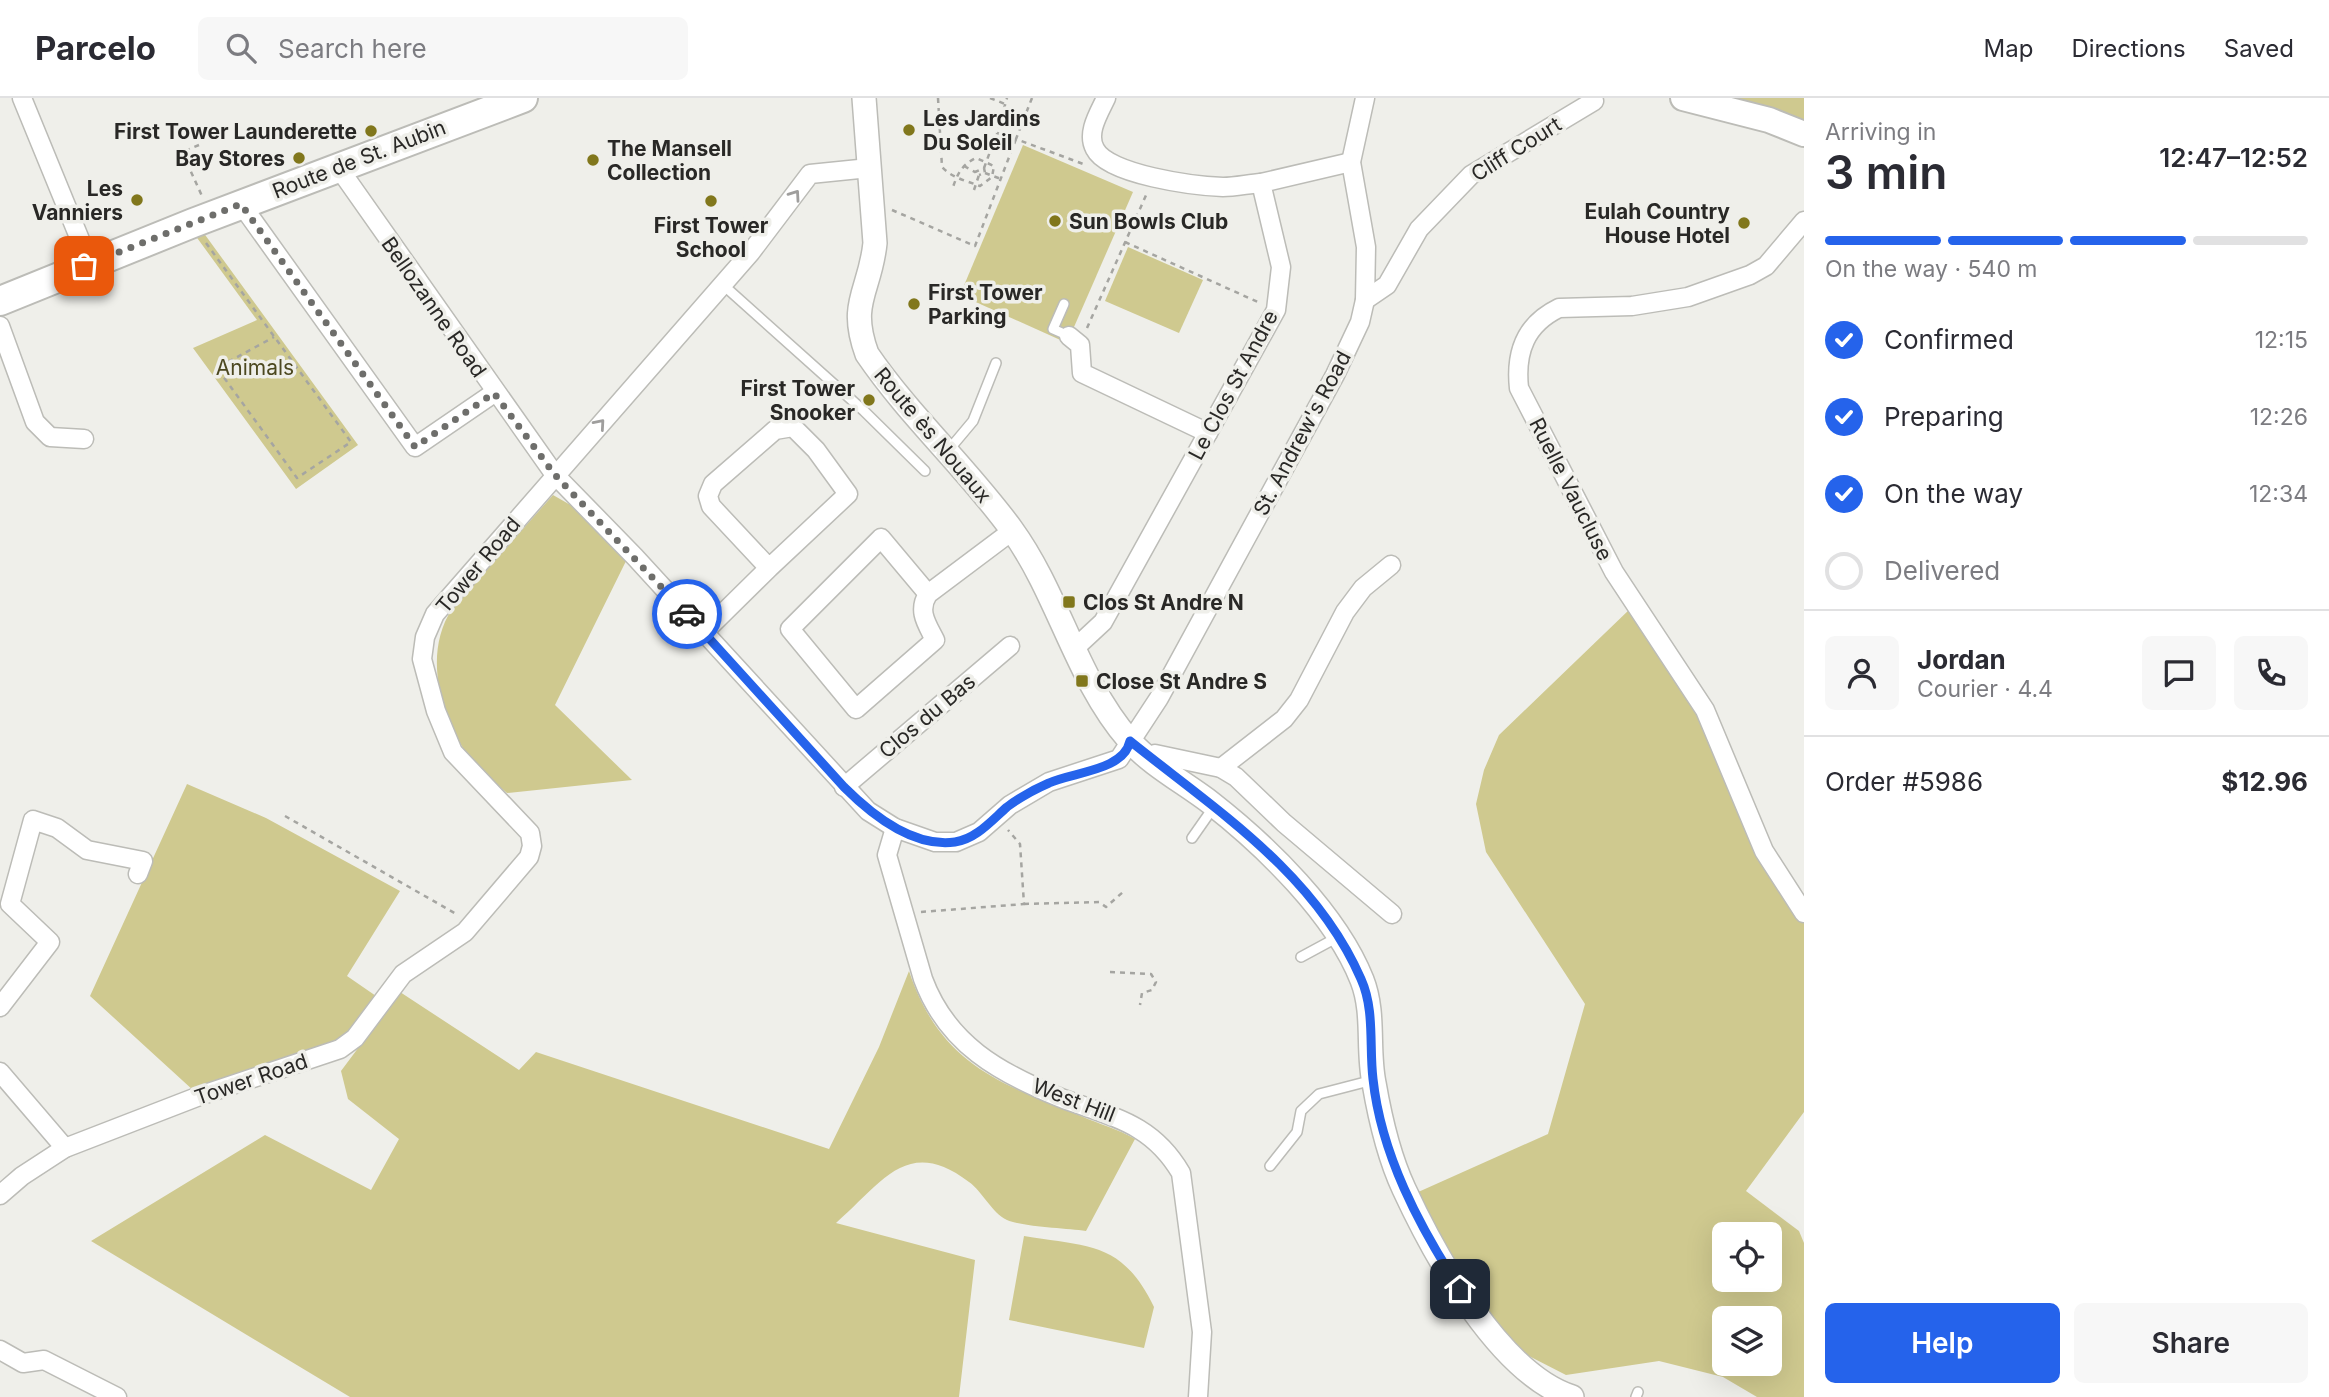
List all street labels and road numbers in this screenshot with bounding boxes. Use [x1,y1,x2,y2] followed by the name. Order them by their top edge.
[1466,111,1566,187] street label: Cliff Court
[269,114,449,204] street label: Route de St. Aubin
[376,232,492,382] street label: Bellozanne Road
[1183,306,1283,464] street label: Le Clos St Andre
[1248,347,1356,519] street label: St. Andrew's Road
[869,362,997,508] street label: Route ès Nouaux
[1524,413,1618,565] street label: Ruelle Vaucluse
[431,512,525,618] street label: Tower Road
[874,669,980,763] street label: Clos du Bas
[191,1048,311,1110] street label: Tower Road
[1029,1073,1119,1127] street label: West Hill

